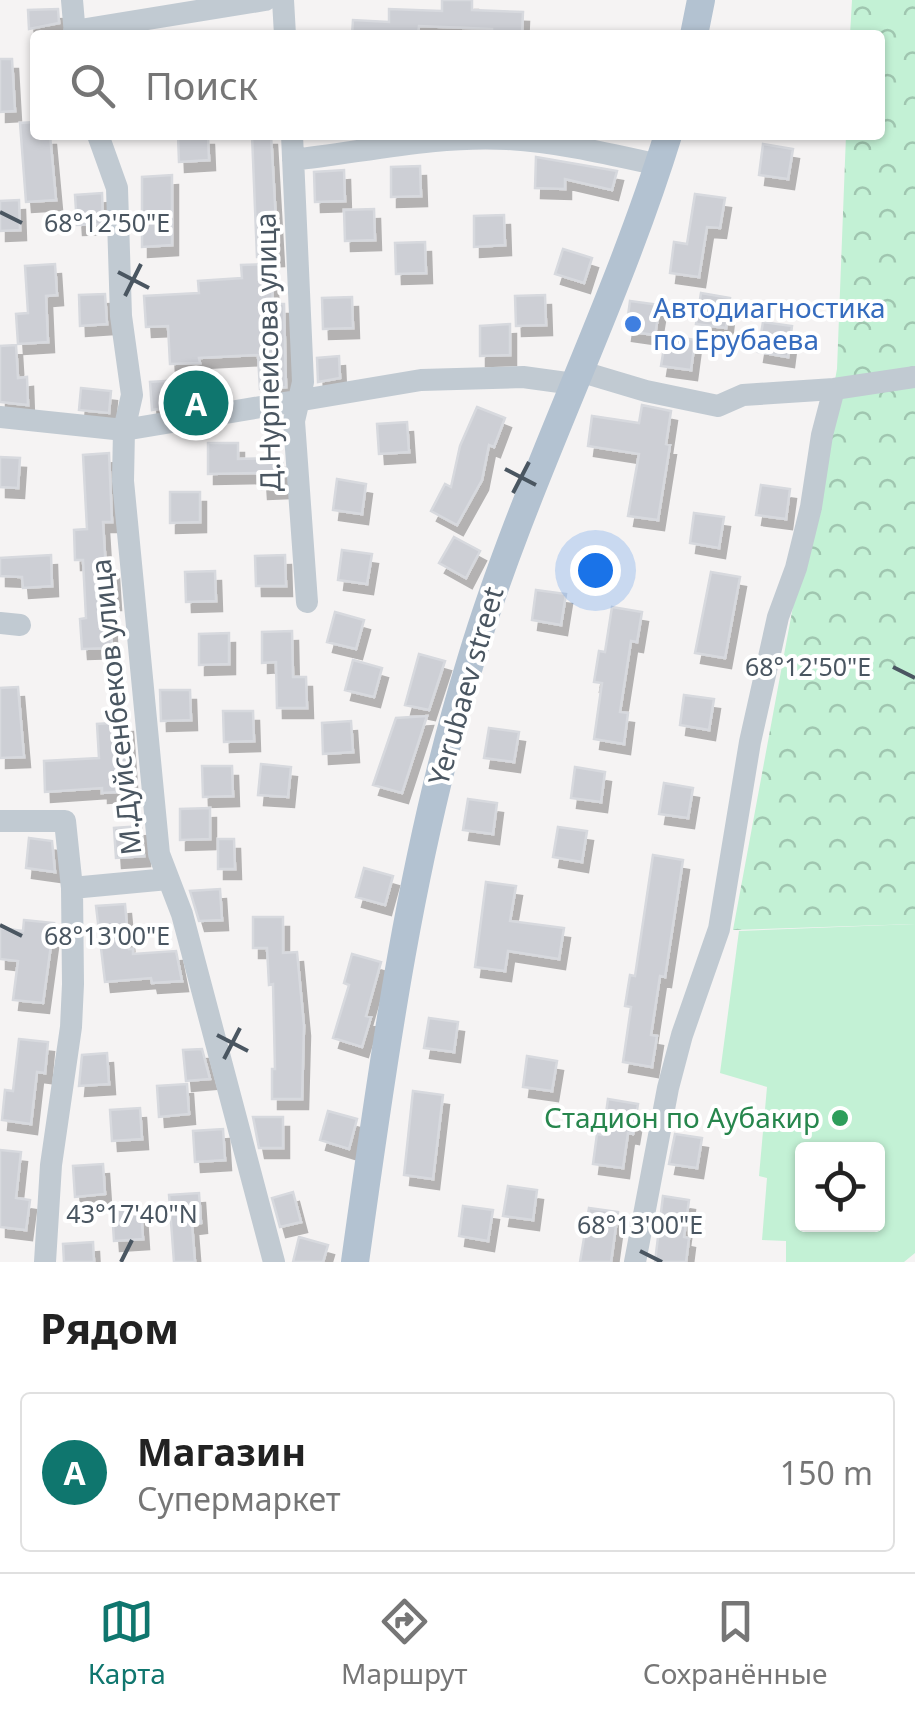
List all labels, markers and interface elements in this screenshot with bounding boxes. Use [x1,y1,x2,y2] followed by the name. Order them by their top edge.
[30,30,885,140] search box
[65,58,120,113] icon: search
[145,59,258,111] text: Поиск
[44,205,170,239] text: 68°12'50"E
[246,212,288,492] street label: Д.Нурпеисова улица
[653,288,886,358] place label: Автодиагностика по Ерубаева
[622,313,644,335] marker: Автодиагностика по Ерубаева
[164,366,228,440] pin: A
[570,545,621,596] your location
[81,557,149,857] street label: М.Дуйсенбеков улица
[419,582,512,789] street label: Yerubaev street
[745,649,871,683] text: 68°12'50"E
[44,918,170,952] text: 68°13'00"E
[544,1098,820,1136] place label: Стадион по Аубакир
[829,1107,851,1129] marker: Стадион по Аубакир
[795,1142,885,1232] map controls
[795,1142,885,1232] button: locate
[66,1196,198,1230] text: 43°17'40"N
[577,1207,703,1241] text: 68°13'00"E
[40,1299,179,1356] text: Рядом
[137,1425,306,1477] text: Магазин
[63,1451,86,1494] text: A
[780,1451,873,1494] text: 150 m
[137,1477,341,1520] text: Супермаркет
[88,1594,166,1692] tab: Карта
[341,1594,468,1692] tab: Маршрут
[643,1594,827,1692] tab: Сохранённые

